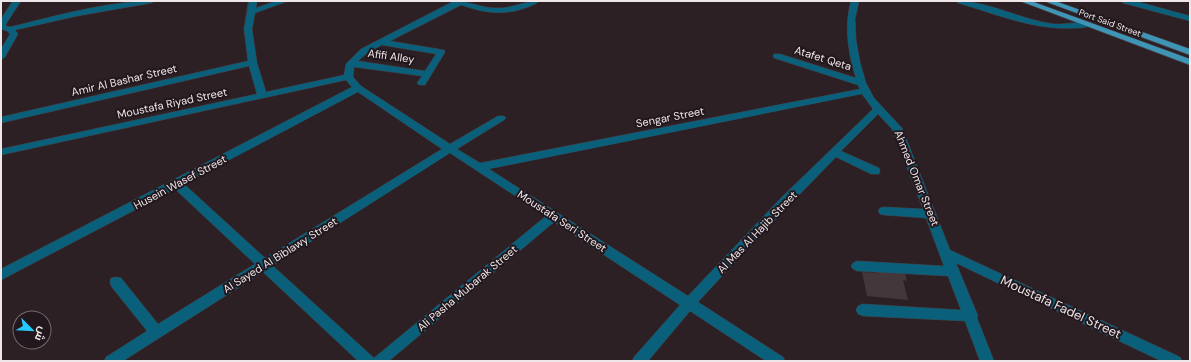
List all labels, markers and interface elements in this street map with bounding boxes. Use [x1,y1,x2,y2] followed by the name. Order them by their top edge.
[1077,6,1143,40] street label: Port Said Street
[793,43,853,73] street label: Atafet Qeta
[367,46,415,66] street label: Afifi Alley
[70,61,178,99] street label: Amir Al Bashar Street
[116,85,228,121] street label: Moustafa Riyad Street
[635,104,705,130] street label: Sengar Street
[891,128,943,228] street label: Ahmed Omar Street
[131,152,229,212] street label: Husein Wasef Street
[515,187,609,255] street label: Moustafa Seri Street
[714,188,800,276] street label: Al Mas Al Hajib Street
[220,214,340,296] street label: Al Sayed Al Biblawy Street
[414,242,520,334] street label: Ali Pasha Mubarak Street
[998,272,1124,342] street label: Moustafa Fadel Street
[12,310,52,350] north arrow
[32,325,50,343] text: ش

